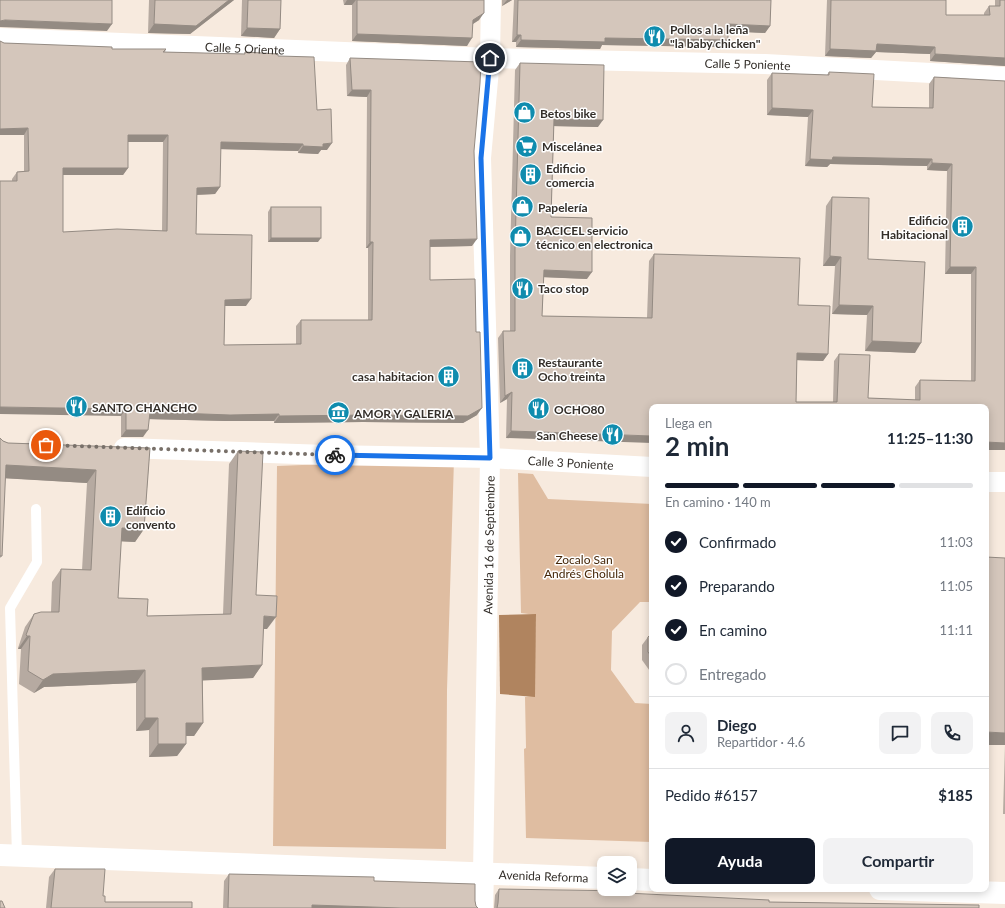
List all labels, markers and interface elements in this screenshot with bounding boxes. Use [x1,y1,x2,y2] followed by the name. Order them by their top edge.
[670,22,761,51] place label: Pollos a la leña "la baby chicken"
[642,23,668,49] restaurant icon: Pollos a la leña "la baby chicken"
[205,39,285,57] street label: Calle 5 Oriente
[473,41,507,75] pin
[479,47,501,69] icon: home
[704,55,791,73] street label: Calle 5 Poniente
[511,100,537,126] shop icon: Betos bike
[540,106,597,121] place label: Betos bike
[513,133,539,159] supermarket icon: Miscelánea
[542,139,602,154] place label: Miscelánea
[546,161,594,190] place label: Edificio comercia
[517,162,543,188] building icon: Edificio comercia
[510,194,536,220] shop icon: Papelería
[538,200,588,215] place label: Papelería
[881,213,948,242] place label: Edificio Habitacional
[950,214,976,240] building icon: Edificio Habitacional
[536,223,653,252] place label: BACICEL servicio técnico en electronica
[508,224,534,250] shop icon: BACICEL servicio técnico en electronica
[510,275,536,301] restaurant icon: Taco stop
[538,281,589,296] place label: Taco stop
[538,355,605,384] place label: Restaurante Ocho treinta
[509,356,535,382] building icon: Restaurante Ocho treinta
[436,363,462,389] building icon: casa habitacion
[352,369,434,384] place label: casa habitacion
[64,394,90,420] restaurant icon: SANTO CHANCHO
[526,396,552,422] restaurant icon: OCHO80
[92,400,197,415] place label: SANTO CHANCHO
[326,400,352,426] museum icon: AMOR Y GALERIA
[554,402,605,417] place label: OCHO80
[353,406,454,421] place label: AMOR Y GALERIA
[665,415,712,431] text: Llega en
[600,422,626,448] restaurant icon: San Cheese
[29,428,63,462] pin
[537,428,599,443] place label: San Cheese
[887,429,973,447] text: 11:25–11:30
[665,430,729,462] text: 2 min
[35,434,57,456] icon: bag
[315,435,355,475] courier
[324,444,346,466] icon: bike
[527,453,614,472] street label: Calle 3 Poniente
[480,475,497,615] street label: Avenida 16 de Septiembre
[665,494,771,510] text: En camino · 140 m
[126,503,176,532] place label: Edificio convento
[98,504,124,530] building icon: Edificio convento
[665,531,687,553] icon: check
[699,533,776,551] text: Confirmado
[940,534,973,550] text: 11:03
[544,552,624,581] park label: Zocalo San Andrés Cholula
[665,575,687,597] icon: check
[699,577,775,595] text: Preparando
[940,578,973,594] text: 11:05
[665,619,687,641] icon: check
[699,621,767,639] text: En camino
[940,622,973,638] text: 11:11
[699,665,766,683] text: Entregado
[665,712,707,754] button: person
[879,712,921,754] button: chat
[931,712,973,754] button: phone
[717,716,757,734] text: Diego
[717,734,805,750] text: Repartidor · 4.6
[665,786,758,804] text: Pedido #6157
[938,786,973,804] text: $185
[665,838,815,884] button: Ayuda
[823,838,973,884] button: Compartir
[597,856,637,896] map controls
[597,856,637,896] button: layers
[498,866,589,885] street label: Avenida Reforma

